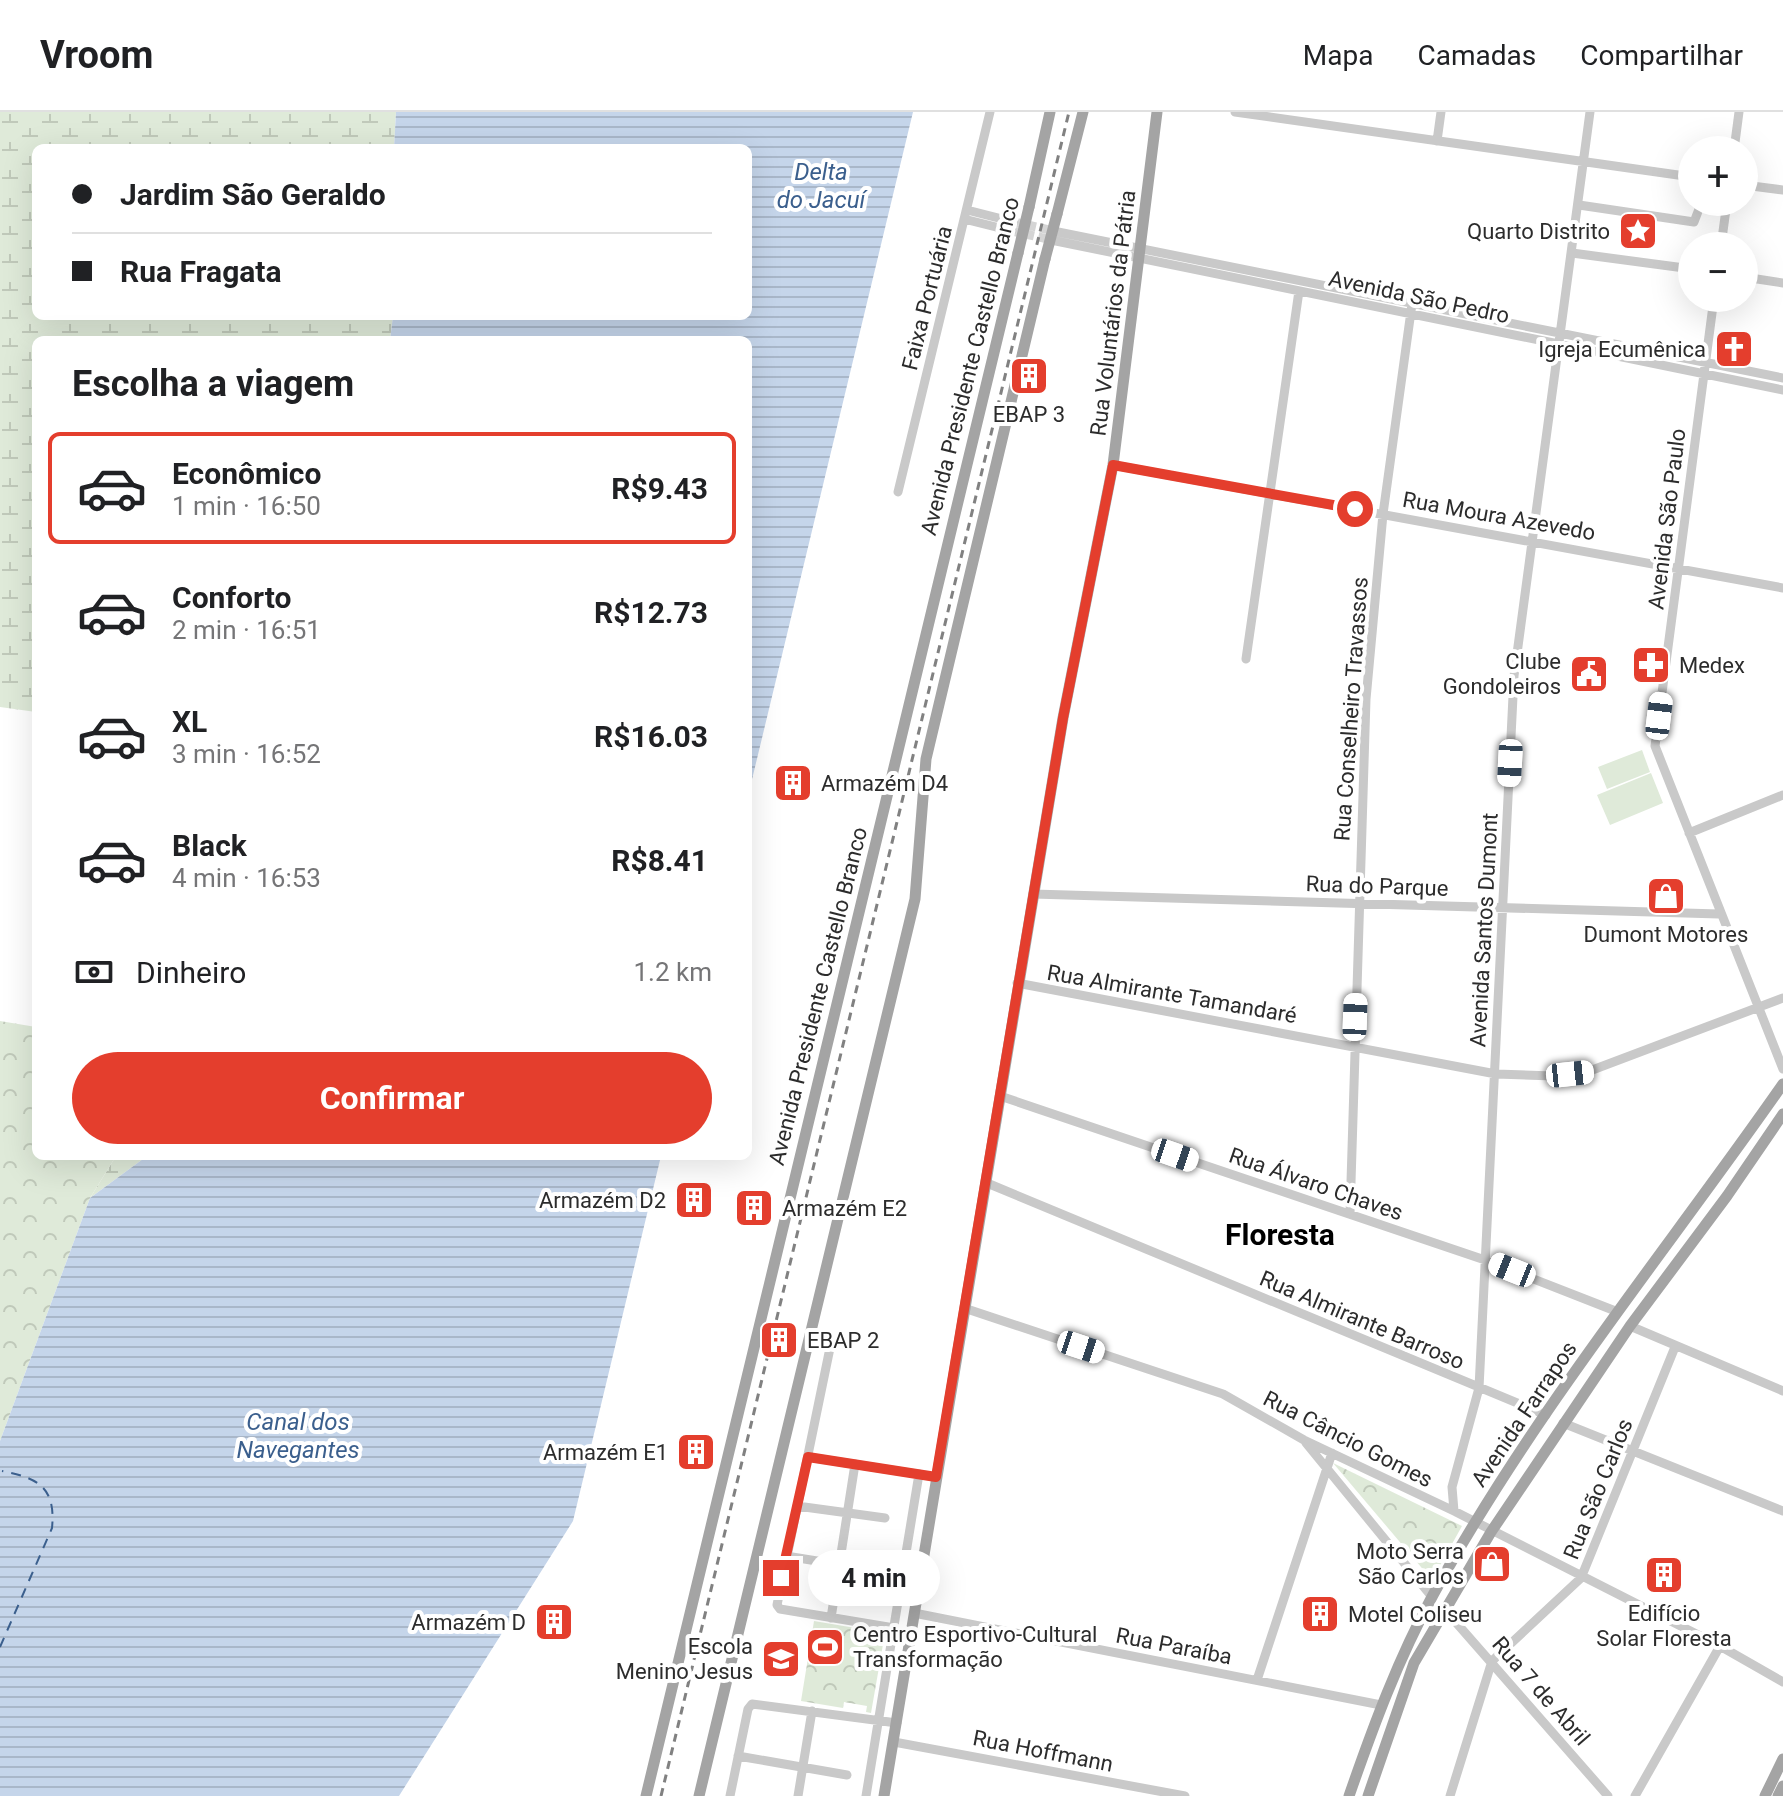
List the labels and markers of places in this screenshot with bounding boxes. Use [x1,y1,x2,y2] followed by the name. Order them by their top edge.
[1617,210,1659,252] place icon: Quarto Distrito
[1467,219,1610,244] place label: Quarto Distrito
[1713,328,1755,370] church icon: Igreja Ecumênica
[1538,337,1706,362] place label: Igreja Ecumênica
[1008,355,1050,397] building icon: EBAP 3
[993,402,1065,427] place label: EBAP 3
[1630,644,1672,686] pharmacy icon: Medex
[1443,649,1561,699] place label: Clube Gondoleiros
[1568,653,1610,695] public building icon: Clube Gondoleiros
[1679,653,1745,678] place label: Medex
[772,762,814,804] building icon: Armazém D4
[821,771,948,796] place label: Armazém D4
[1645,875,1687,917] shop icon: Dumont Motores
[1584,922,1748,947] place label: Dumont Motores
[673,1179,715,1221] building icon: Armazém D2
[733,1187,775,1229] building icon: Armazém E2
[539,1188,666,1213] place label: Armazém D2
[782,1196,907,1221] place label: Armazém E2
[758,1319,800,1361] building icon: EBAP 2
[807,1328,879,1353] place label: EBAP 2
[675,1431,717,1473] building icon: Armazém E1
[543,1440,668,1465] place label: Armazém E1
[1356,1539,1464,1589] place label: Moto Serra São Carlos
[1471,1543,1513,1585] shop icon: Moto Serra São Carlos
[1643,1554,1685,1596] building icon: Edifício Solar Floresta
[1299,1593,1341,1635] building icon: Motel Coliseu
[533,1601,575,1643] building icon: Armazém D
[1596,1601,1732,1651] place label: Edifício Solar Floresta
[1348,1602,1482,1627] place label: Motel Coliseu
[411,1610,526,1635] place label: Armazém D
[853,1622,1097,1672] place label: Centro Esportivo-Cultural Transformação
[804,1626,846,1668] sports icon: Centro Esportivo-Cultural Transformação
[616,1634,753,1684] place label: Escola Menino Jesus
[760,1638,802,1680] school or university icon: Escola Menino Jesus

